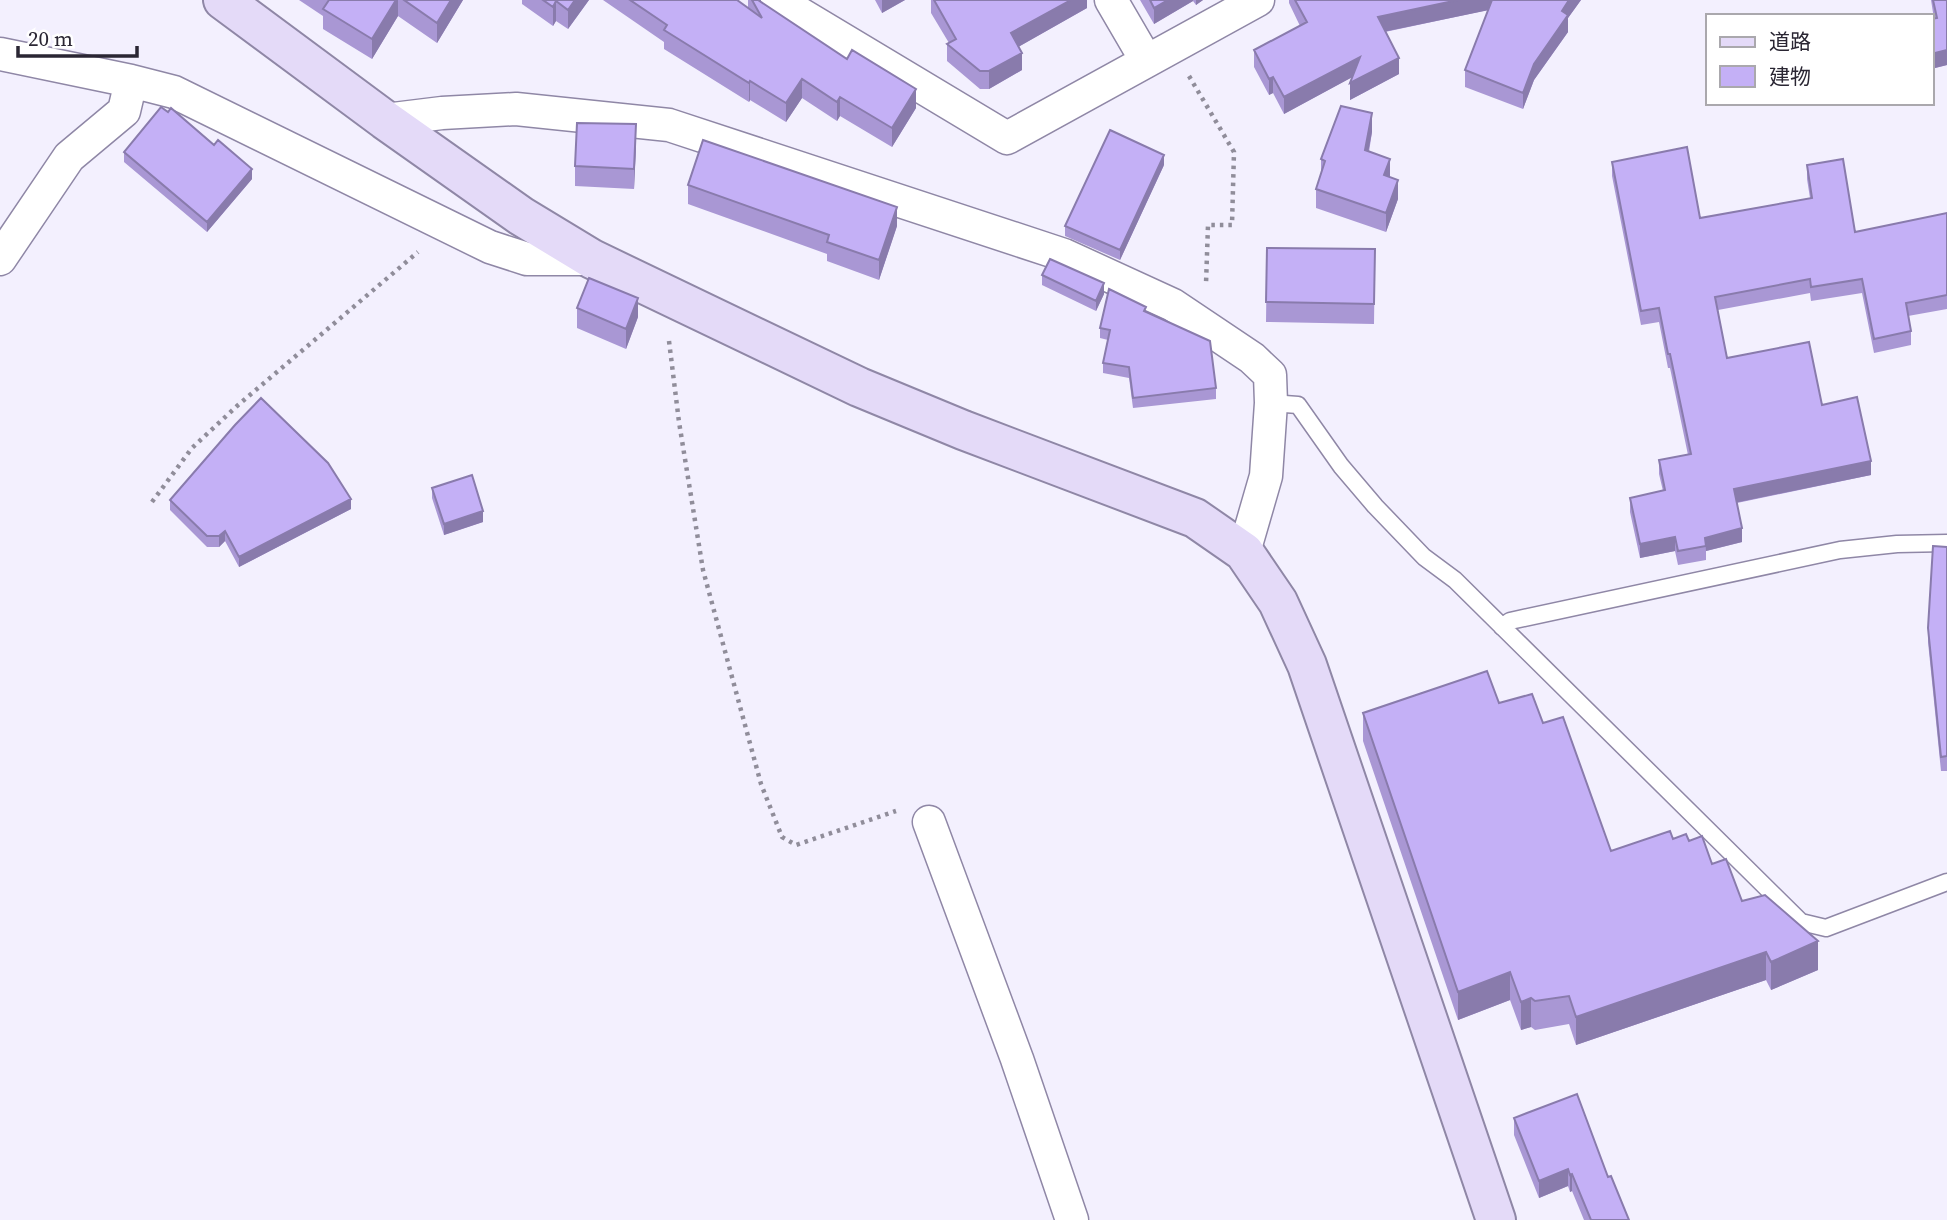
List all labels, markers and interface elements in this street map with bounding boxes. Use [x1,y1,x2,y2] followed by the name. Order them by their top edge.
[18,14,136,58] scale bar
[1706,14,1933,105] legend
[28,24,73,53] text: 20 m
[1769,27,1811,56] text: 道路
[1769,62,1811,91] text: 建物

